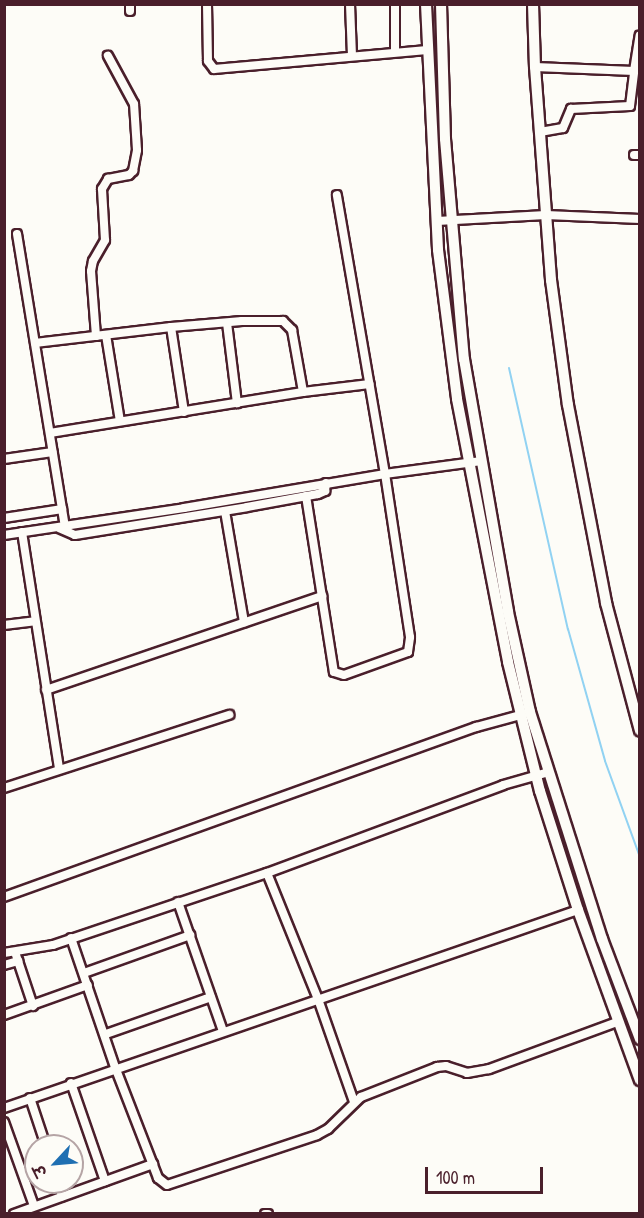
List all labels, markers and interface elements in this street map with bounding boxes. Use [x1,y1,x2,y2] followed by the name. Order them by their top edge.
[24,1134,84,1194] north arrow
[428,1155,546,1193] scale bar
[27,1161,52,1181] text: उ
[436,1165,475,1190] text: 100 m

